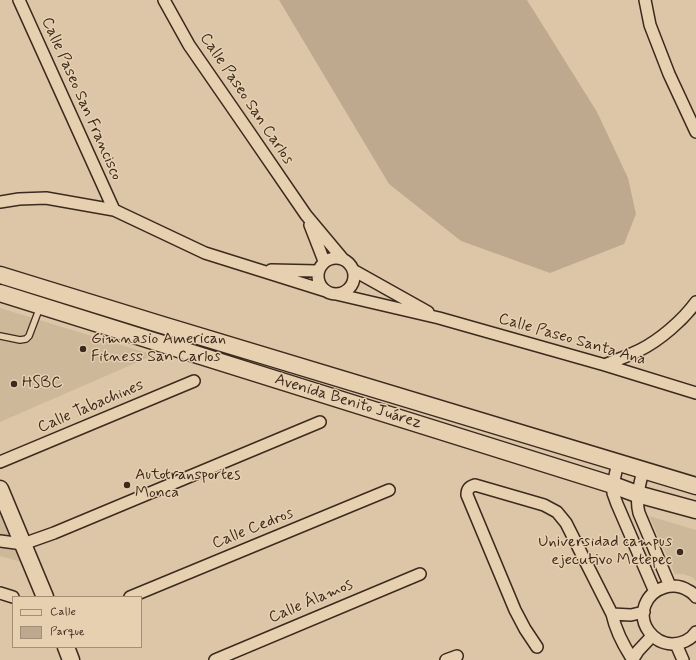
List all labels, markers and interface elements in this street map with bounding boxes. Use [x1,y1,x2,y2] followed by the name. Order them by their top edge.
[36,14,126,184] street label: Calle Paseo San Francisco
[195,30,297,168] street label: Calle Paseo San Carlos
[496,310,648,370] street label: Calle Paseo Santa Ana
[91,330,226,368] place label: Gimnasio American Fitness San Carlos
[78,344,88,354] marker: Gimnasio American Fitness San Carlos
[272,370,424,434] street label: Avenida Benito Juárez
[22,374,63,394] place label: HSBC
[35,376,147,438] street label: Calle Tabachines
[9,379,19,389] marker: HSBC
[135,466,241,504] place label: Autotransportes Monca
[122,480,132,490] marker: Autotransportes Monca
[210,504,296,554] street label: Calle Cedros
[538,533,672,571] place label: Universidad campus ejecutivo Metepec
[675,547,685,557] marker: Universidad campus ejecutivo Metepec
[266,576,356,628] street label: Calle Álamos
[12,596,142,648] legend
[50,604,76,620] text: Calle
[50,624,85,640] text: Parque

